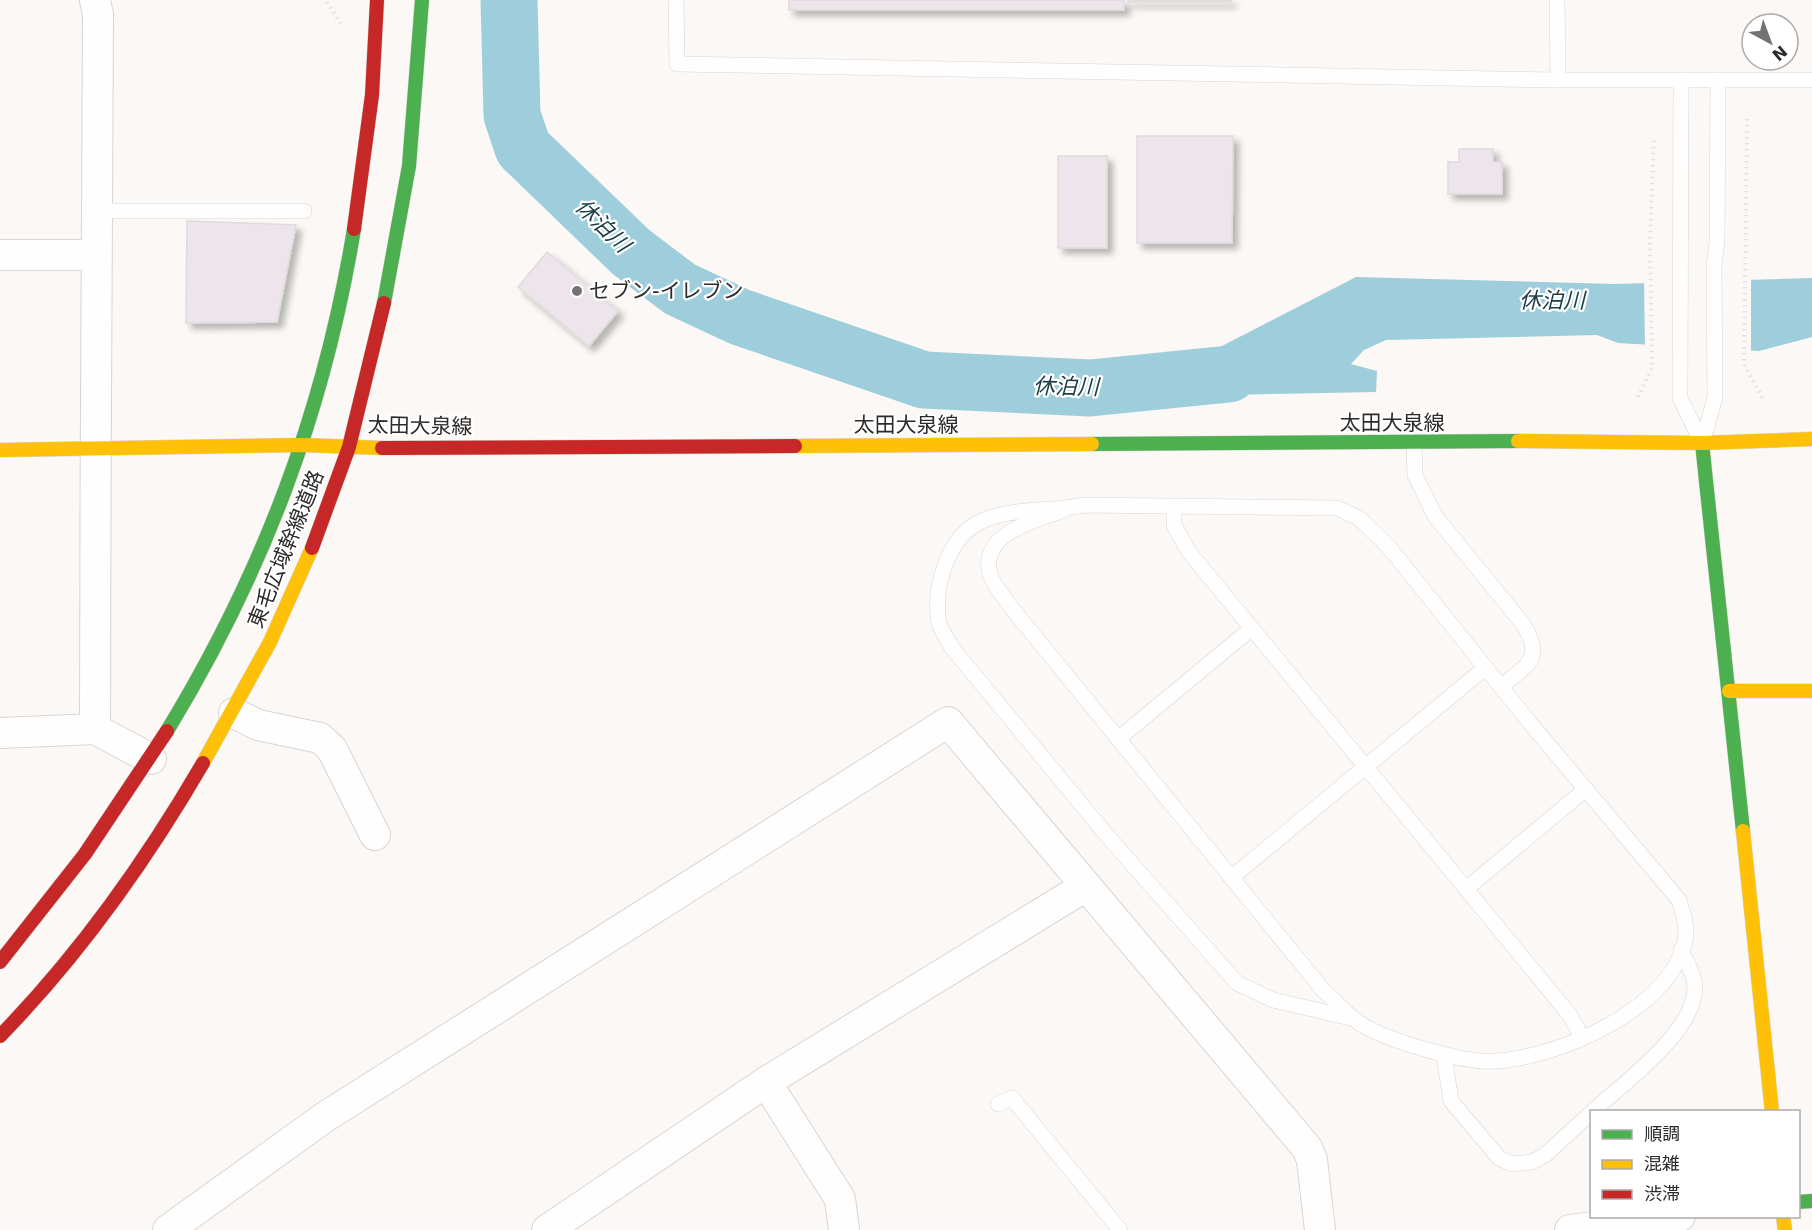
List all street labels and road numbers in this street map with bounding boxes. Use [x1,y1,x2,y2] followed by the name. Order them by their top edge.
[1340,411,1445,435] street label: 太田大泉線
[367,413,473,439] street label: 太田大泉線
[854,413,959,437] street label: 太田大泉線
[243,467,329,631] street label: 東毛広域幹線道路

